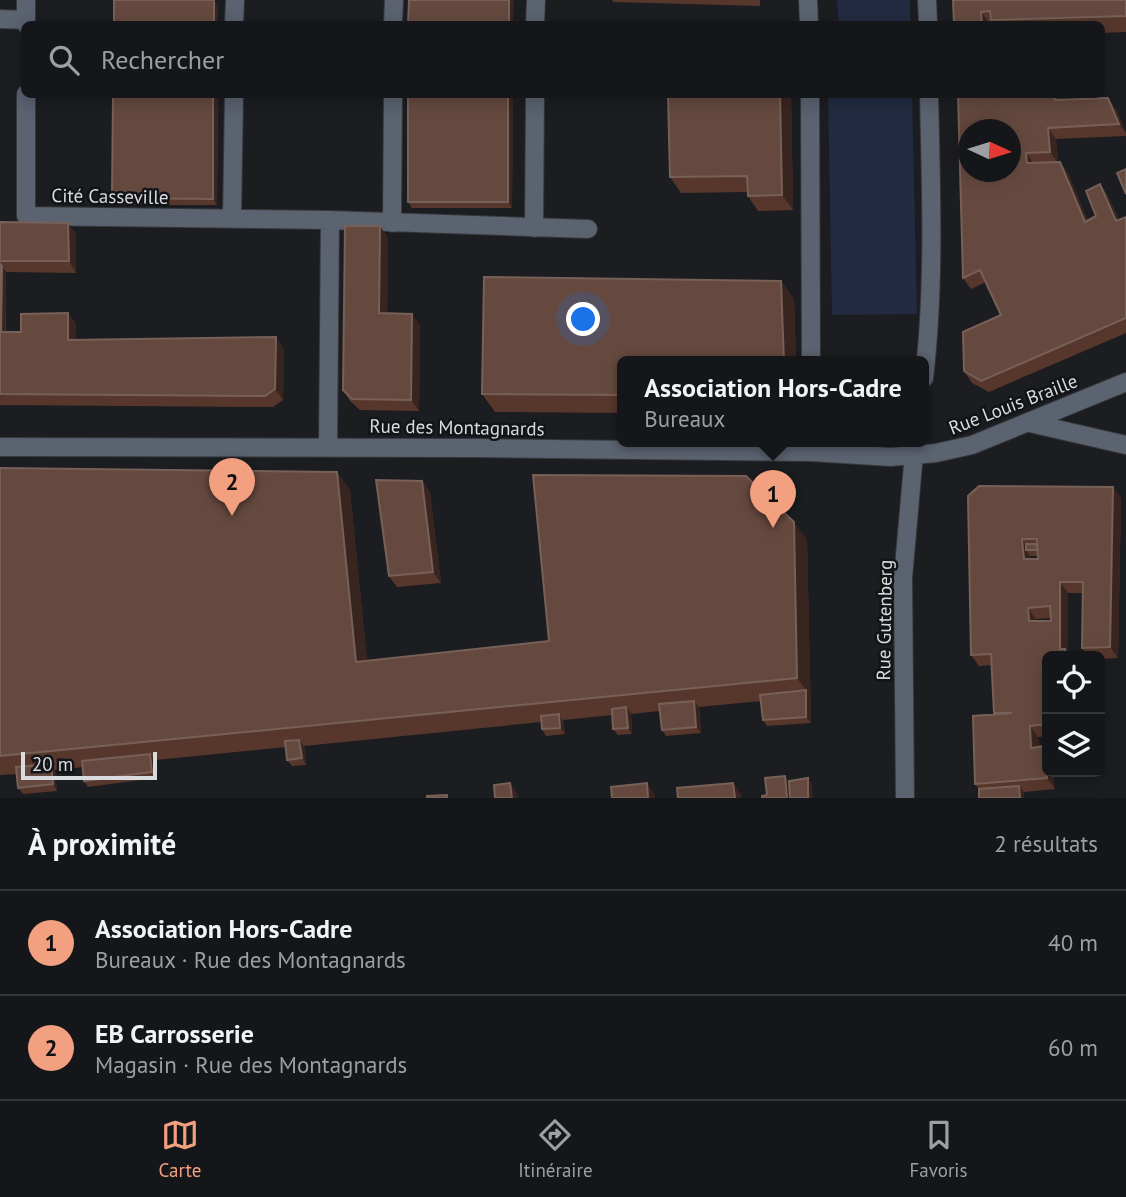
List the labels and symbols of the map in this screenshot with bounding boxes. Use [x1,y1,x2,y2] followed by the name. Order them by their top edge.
[958,119,1021,182] north arrow
[51,183,169,209] street label: Cité Casseville
[566,302,600,336] your location
[945,368,1081,440] street label: Rue Louis Braille
[369,413,545,441] street label: Rue des Montagnards
[209,458,255,516] pin: 2
[750,470,796,528] pin: 1
[871,559,897,681] street label: Rue Gutenberg
[21,749,158,781] scale bar

